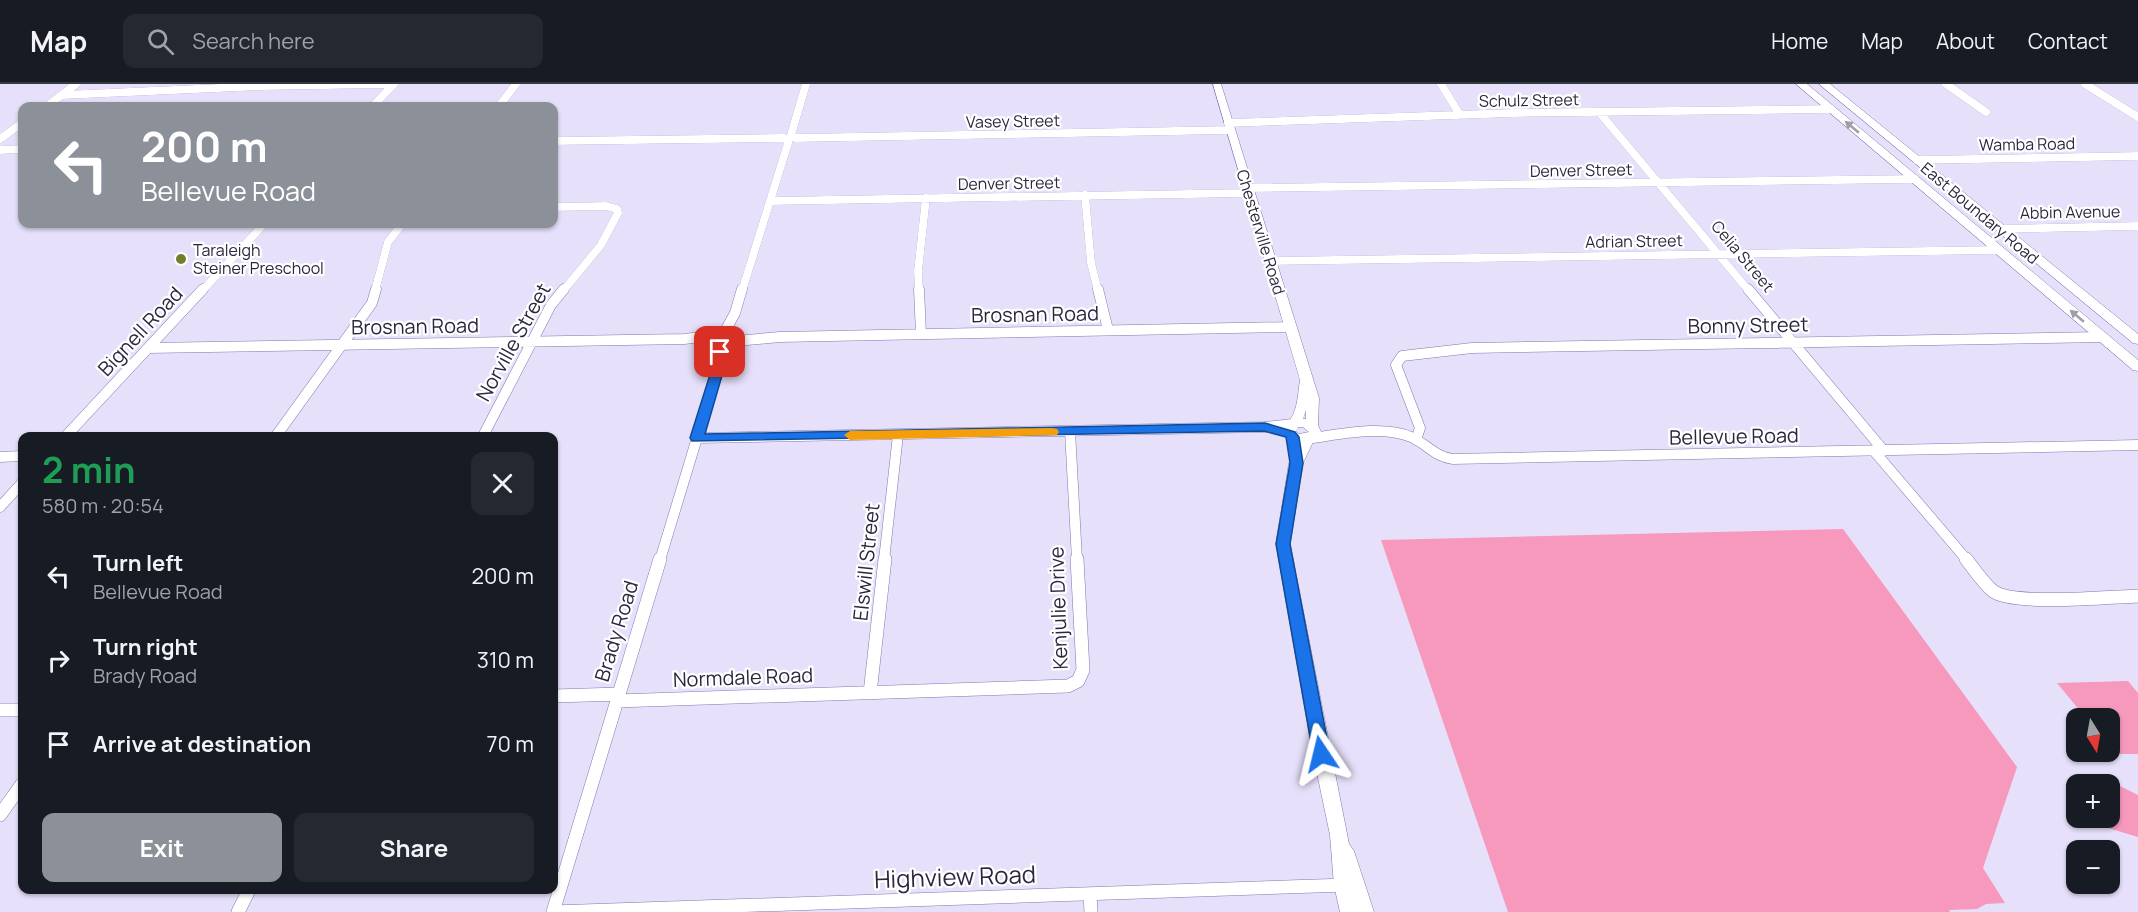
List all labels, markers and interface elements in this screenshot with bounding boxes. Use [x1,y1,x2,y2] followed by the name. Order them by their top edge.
[123,14,543,68] search box
[30,22,87,60] text: Map
[144,25,177,58] icon: search
[192,26,315,56] text: Search here
[1771,27,1828,55] text: Home
[1861,27,1903,55] text: Map
[1936,27,1995,55] text: About
[2028,27,2108,55] text: Contact
[1479,88,1579,112] street label: Schulz Street
[966,109,1060,133] street label: Vasey Street
[141,117,267,175] text: 200 m
[1845,121,1860,134] one-way arrow
[42,126,120,204] icon: left
[1979,132,2075,156] street label: Wamba Road
[1916,157,2044,269] street label: East Boundary Road
[1530,158,1632,182] street label: Denver Street
[1232,167,1290,297] street label: Chesterville Road
[958,171,1060,195] street label: Denver Street
[141,172,316,209] text: Bellevue Road
[2020,200,2120,224] street label: Abbin Avenue
[1706,215,1780,297] street label: Celia Street
[1585,229,1683,253] street label: Adrian Street
[193,239,324,279] place label: Taraleigh Steiner Preschool
[174,252,188,266] marker: Taraleigh Steiner Preschool
[469,278,557,406] street label: Norville Street
[92,280,188,382] street label: Bignell Road
[971,299,1099,329] street label: Brosnan Road
[2069,309,2085,322] one-way arrow
[1687,310,1809,340] street label: Bonny Street
[351,311,479,341] street label: Brosnan Road
[694,326,745,377] pin
[703,335,736,368] icon: arrive
[1669,421,1799,451] street label: Bellevue Road
[42,445,136,494] text: 2 min
[471,452,534,515] button: close
[42,492,164,519] text: 580 m · 20:54
[846,502,886,622] street label: Elswill Street
[1042,546,1074,670] street label: Kenjulie Drive
[93,548,183,578] text: Turn left
[42,560,75,593] icon: left
[472,561,534,591] text: 200 m
[588,577,644,685] street label: Brady Road
[93,578,223,605] text: Bellevue Road
[93,632,198,662] text: Turn right
[42,644,75,677] icon: right
[477,645,534,675] text: 310 m
[672,661,814,693] street label: Normdale Road
[93,662,197,689] text: Brady Road
[2066,708,2120,762] north arrow
[2066,708,2120,894] map controls
[1289,722,1353,786] position arrow
[42,728,75,761] icon: arrive
[93,729,311,759] text: Arrive at destination
[486,729,534,759] text: 70 m
[2066,774,2120,828] button: +
[42,813,282,882] button: Exit
[294,813,534,882] button: Share
[2066,840,2120,894] button: −
[873,857,1037,895] street label: Highview Road

